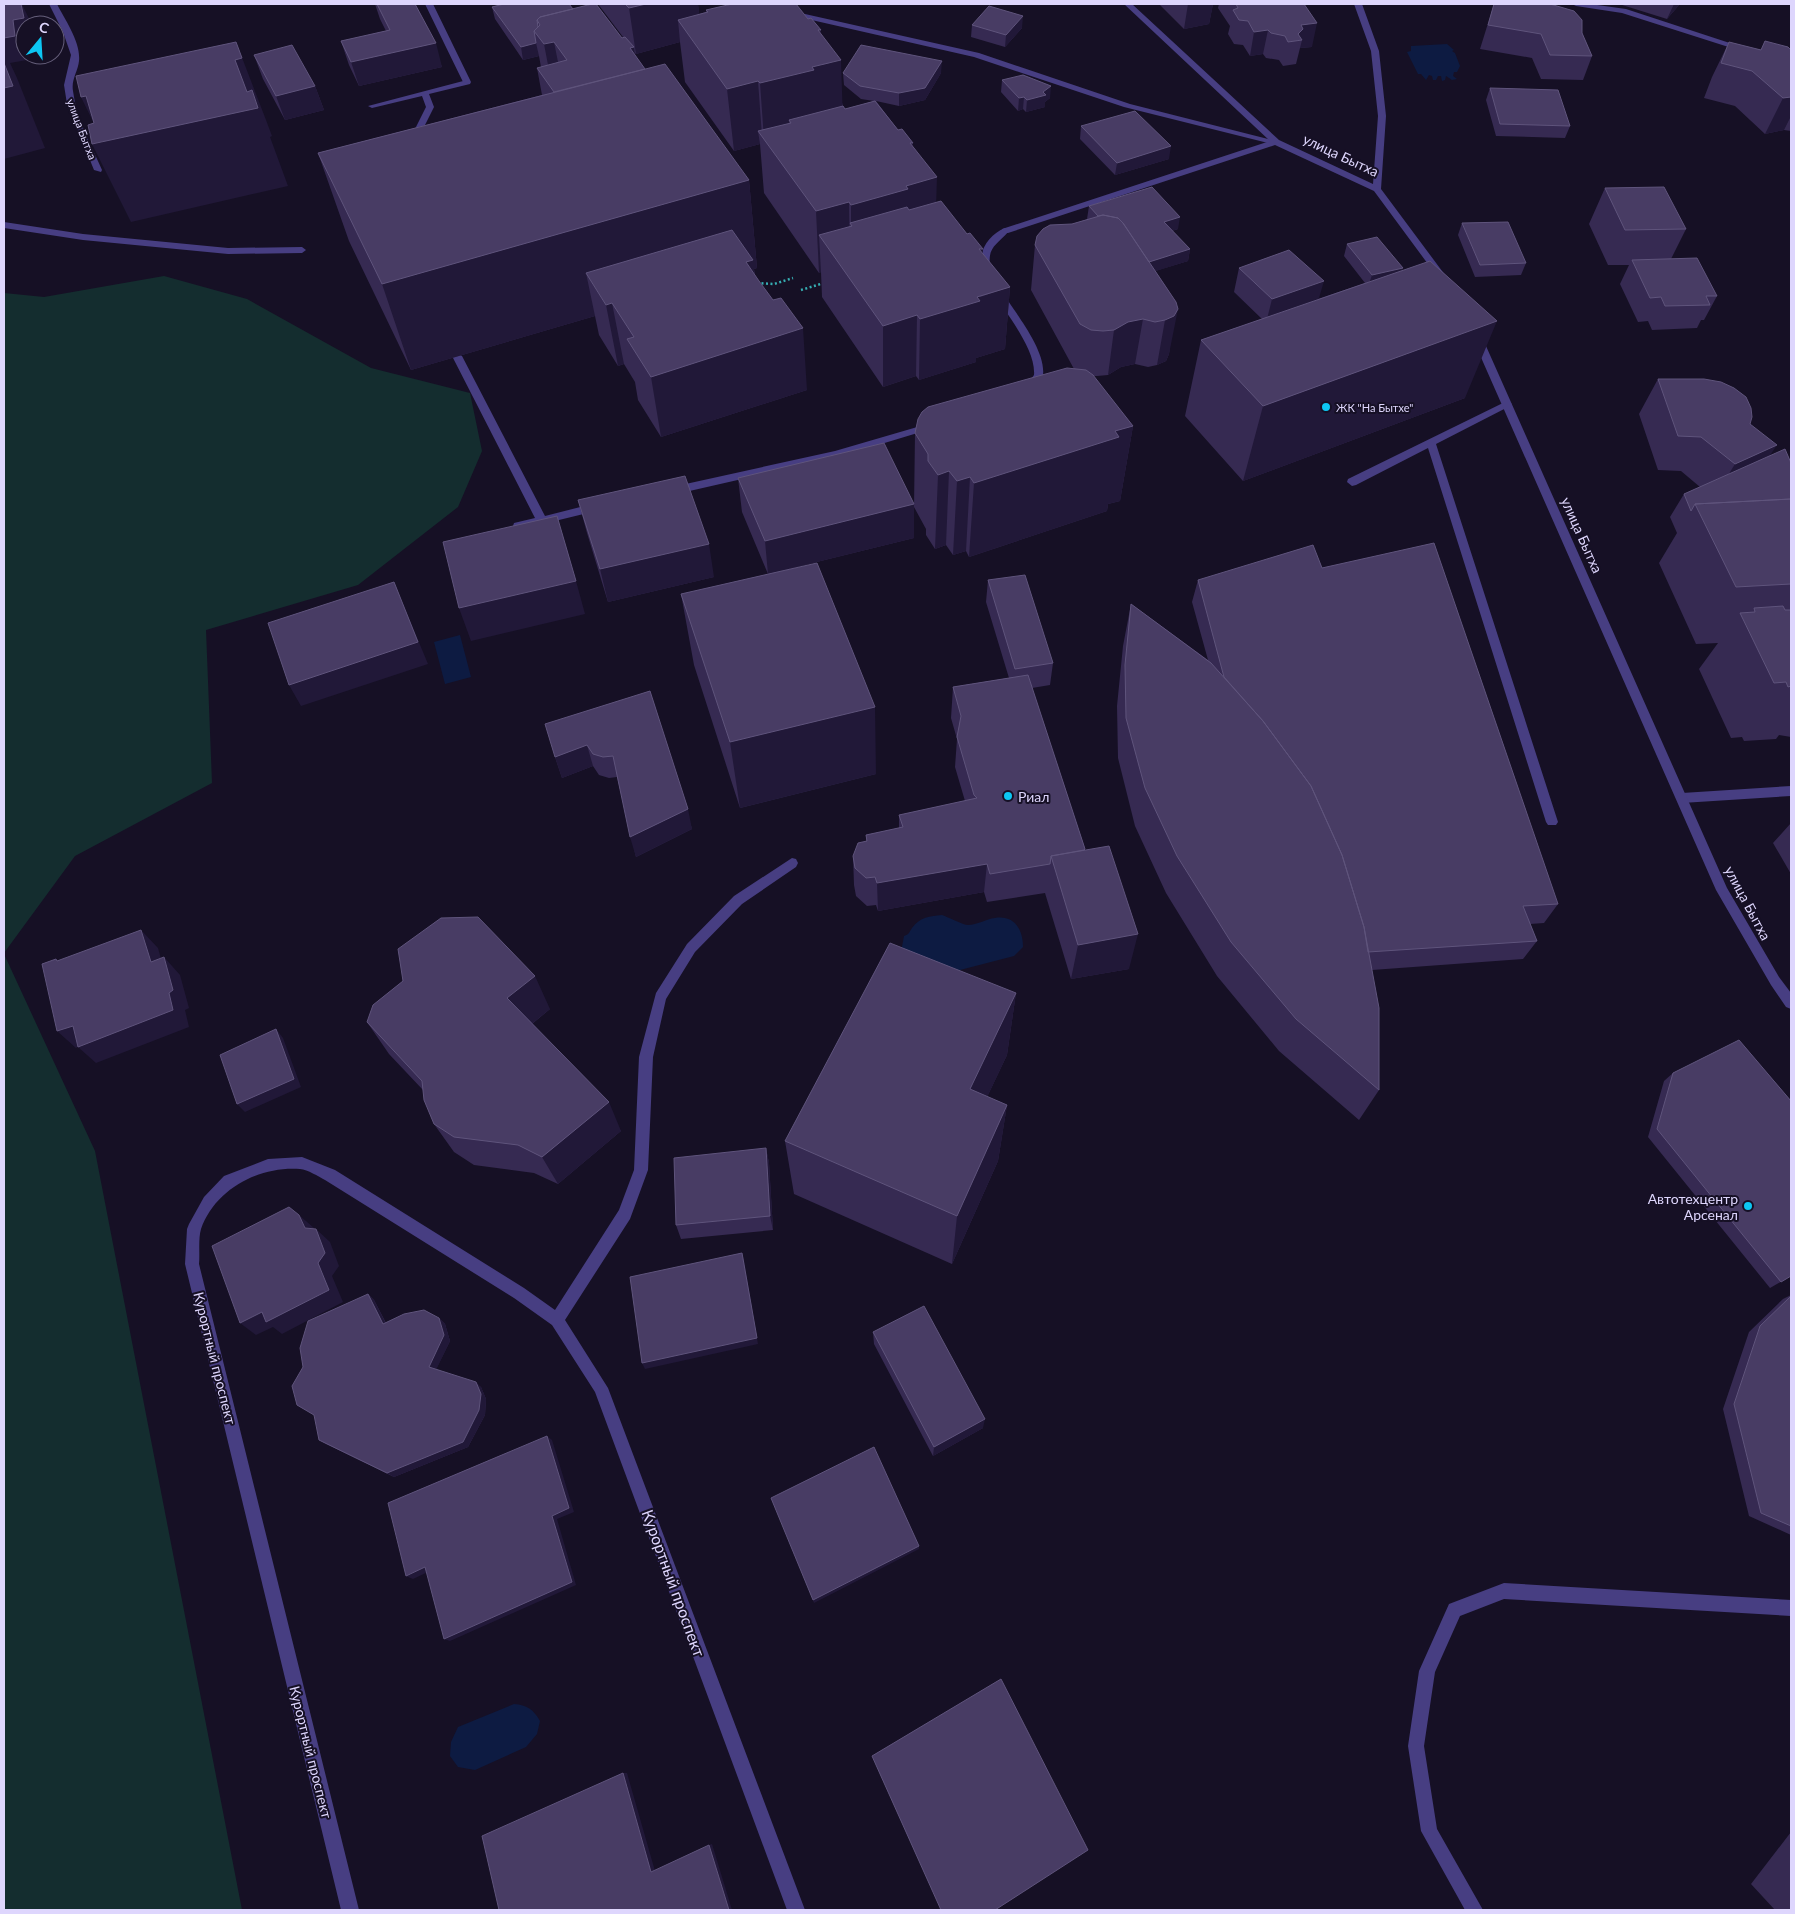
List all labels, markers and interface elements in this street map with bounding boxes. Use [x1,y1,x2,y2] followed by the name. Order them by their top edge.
[15,15,65,65] north arrow
[37,18,52,37] text: С
[64,97,100,161] street label: улица Бытха
[1300,130,1382,180] street label: улица Бытха
[1320,401,1332,413] marker: ЖК "На Бытхе"
[1336,401,1413,414] place label: ЖК "На Бытхе"
[1558,494,1606,576] street label: улица Бытха
[1018,788,1049,805] place label: Риал
[1002,790,1014,802] marker: Риал
[1721,863,1775,943] street label: улица Бытха
[1648,1190,1738,1223] place label: Автотехцентр Арсенал
[1742,1200,1754,1212] marker: Автотехцентр Арсенал
[190,1290,240,1426] street label: Курортный проспект
[639,1507,709,1659] street label: Курортный проспект
[286,1684,336,1820] street label: Курортный проспект

